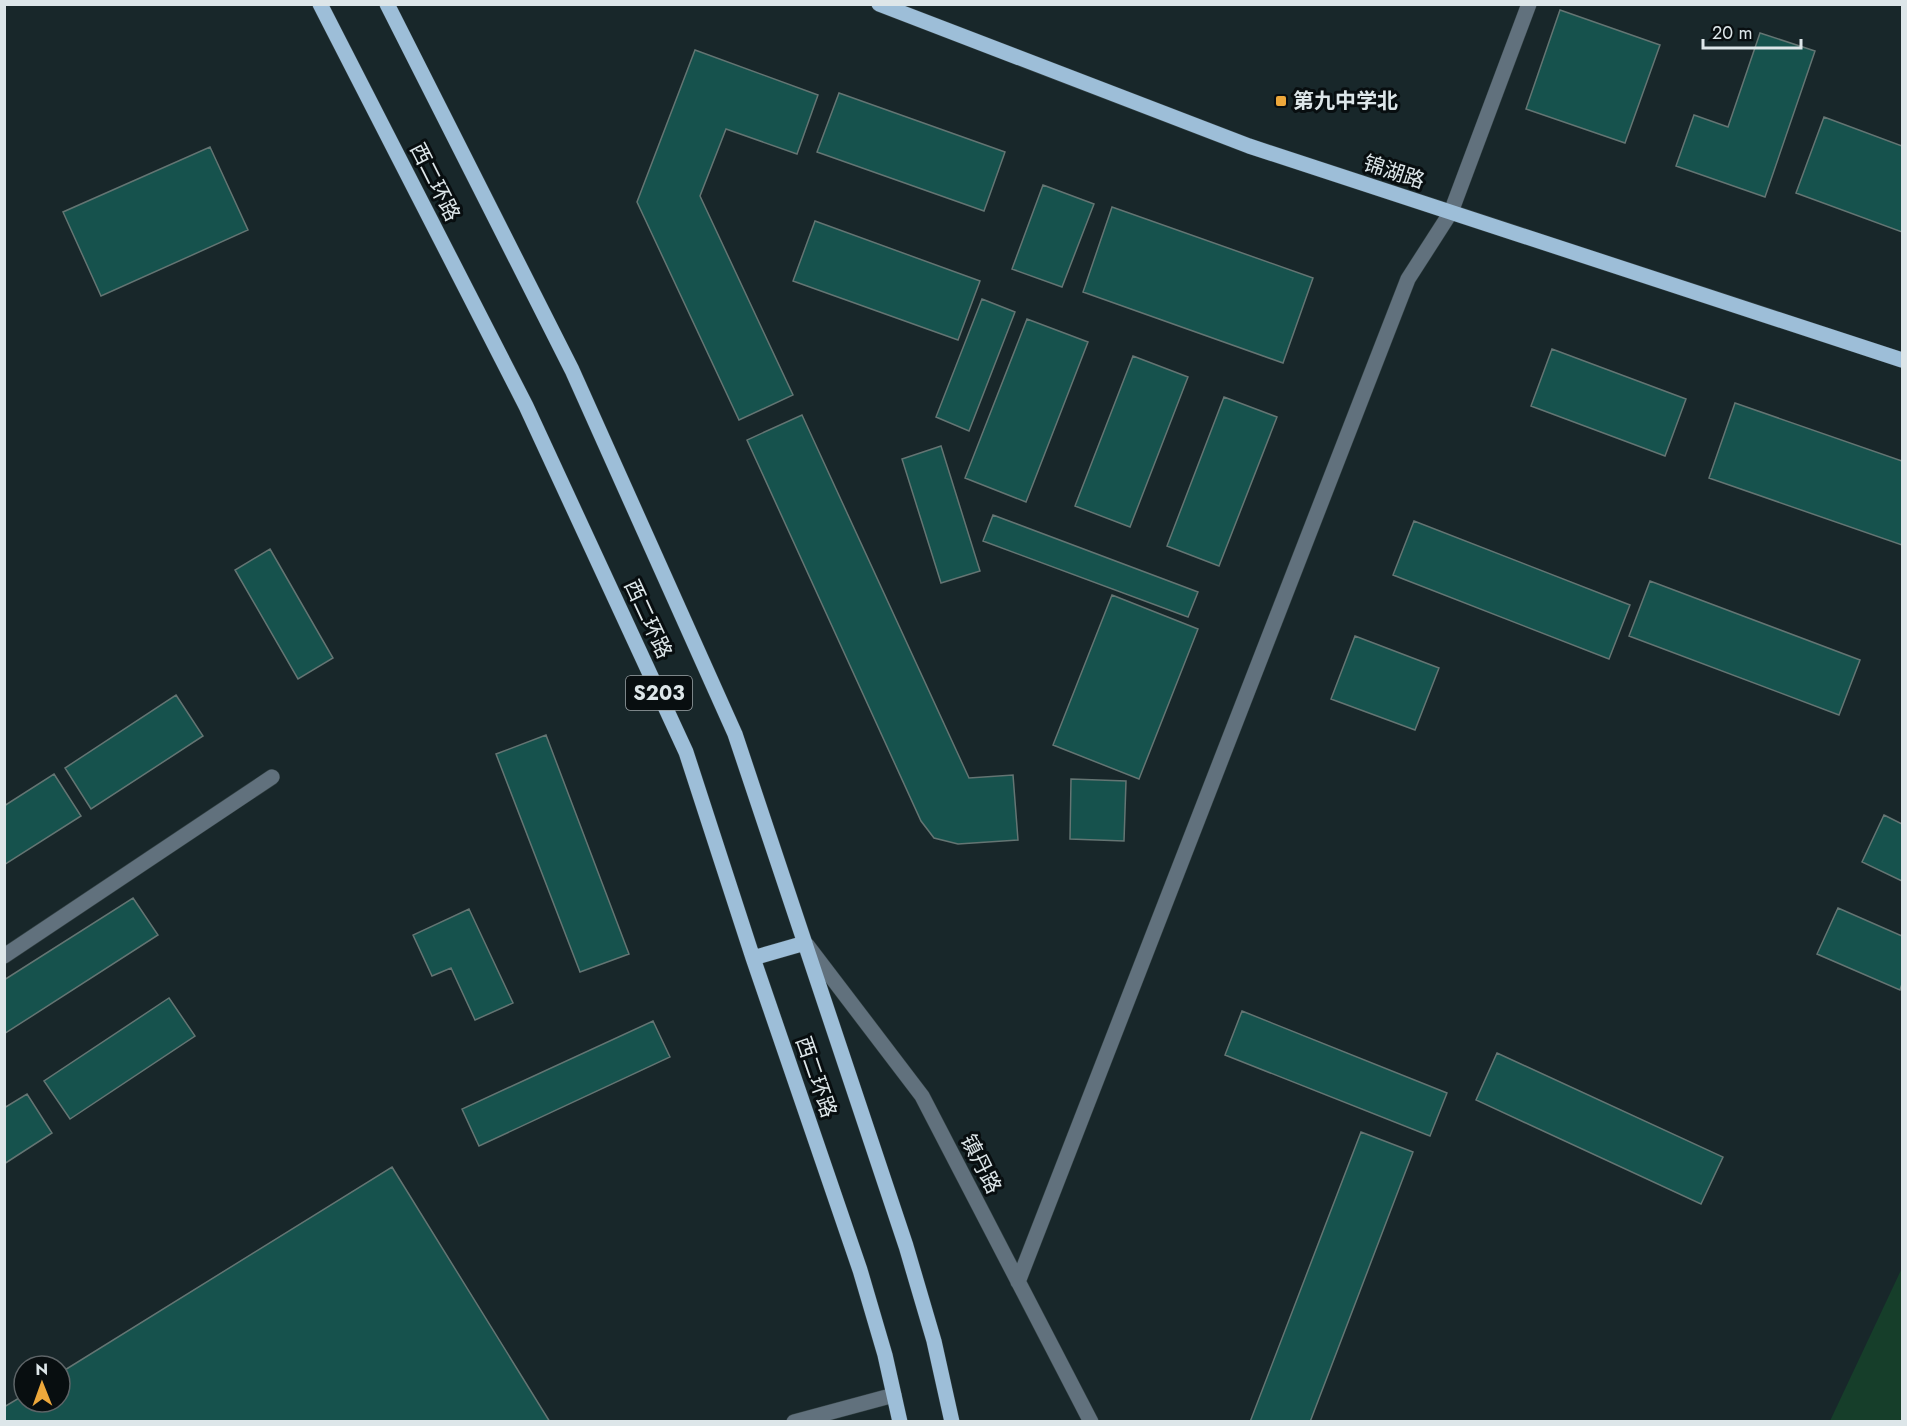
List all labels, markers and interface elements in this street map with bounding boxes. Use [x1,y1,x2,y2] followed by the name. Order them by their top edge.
[1703,12,1800,50] scale bar
[1712,20,1752,46] text: 20 m
[1293,86,1398,116] place label: 第九中学北
[1274,94,1288,108] marker: 第九中学北
[403,138,467,226] street label: 西二环路
[1359,148,1429,196] street label: 锦湖路
[617,575,679,663] street label: 西二环路
[626,676,692,710] road number: S203
[788,1032,844,1122] street label: 西二环路
[953,1129,1009,1199] street label: 镇丹路
[12,1354,72,1414] north arrow
[35,1358,48,1381] text: N

